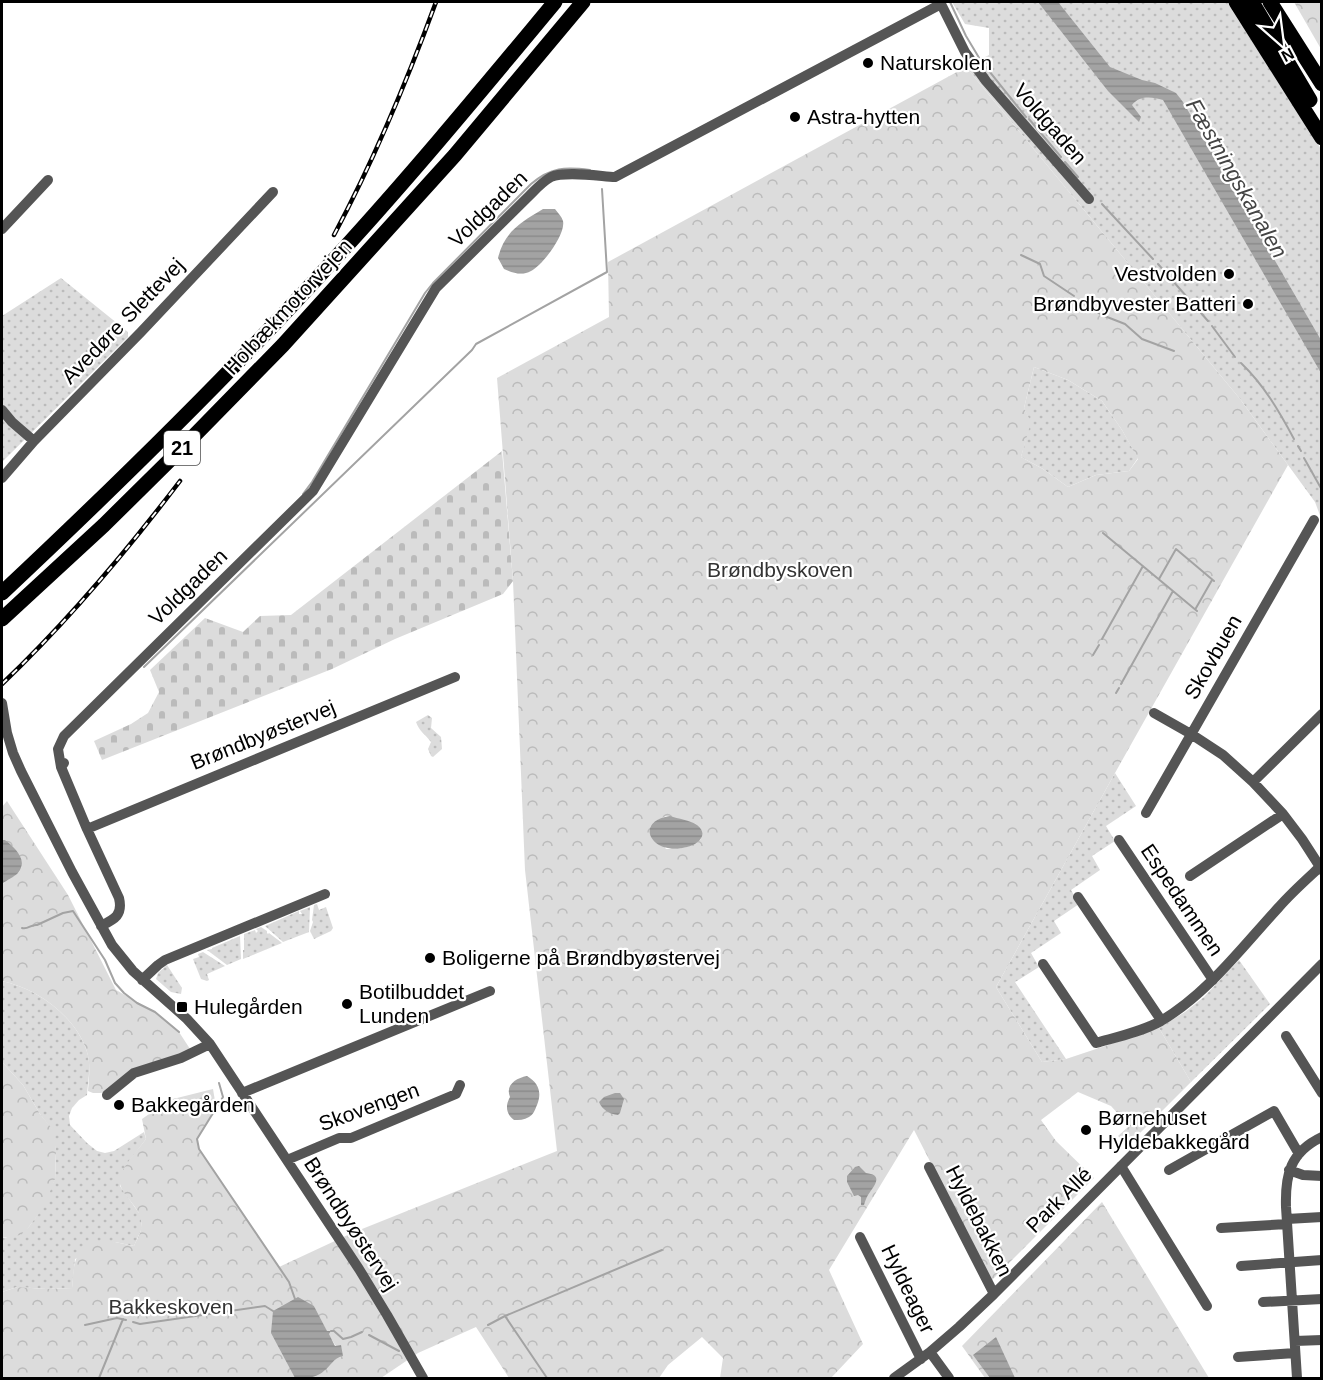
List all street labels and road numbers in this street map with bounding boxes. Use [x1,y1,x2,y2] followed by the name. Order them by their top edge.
[1009,79,1092,169] street label: Voldgaden
[444,166,531,251] street label: Voldgaden
[219,234,356,379] street label: Holbækmotorvejen
[57,253,188,388] street label: Avedøre Slettevej
[164,431,200,465] road number: 21
[144,544,231,629] street label: Voldgaden
[1179,611,1246,703] street label: Skovbuen
[187,695,339,774] street label: Brøndbyøstervej
[1137,840,1228,960] street label: Espedammen
[316,1078,422,1135] street label: Skovengen
[300,1153,403,1295] street label: Brøndbyøstervej
[942,1161,1017,1280] street label: Hyldebakken
[1021,1162,1096,1237] street label: Park Allé
[877,1241,940,1337] street label: Hyldeager

